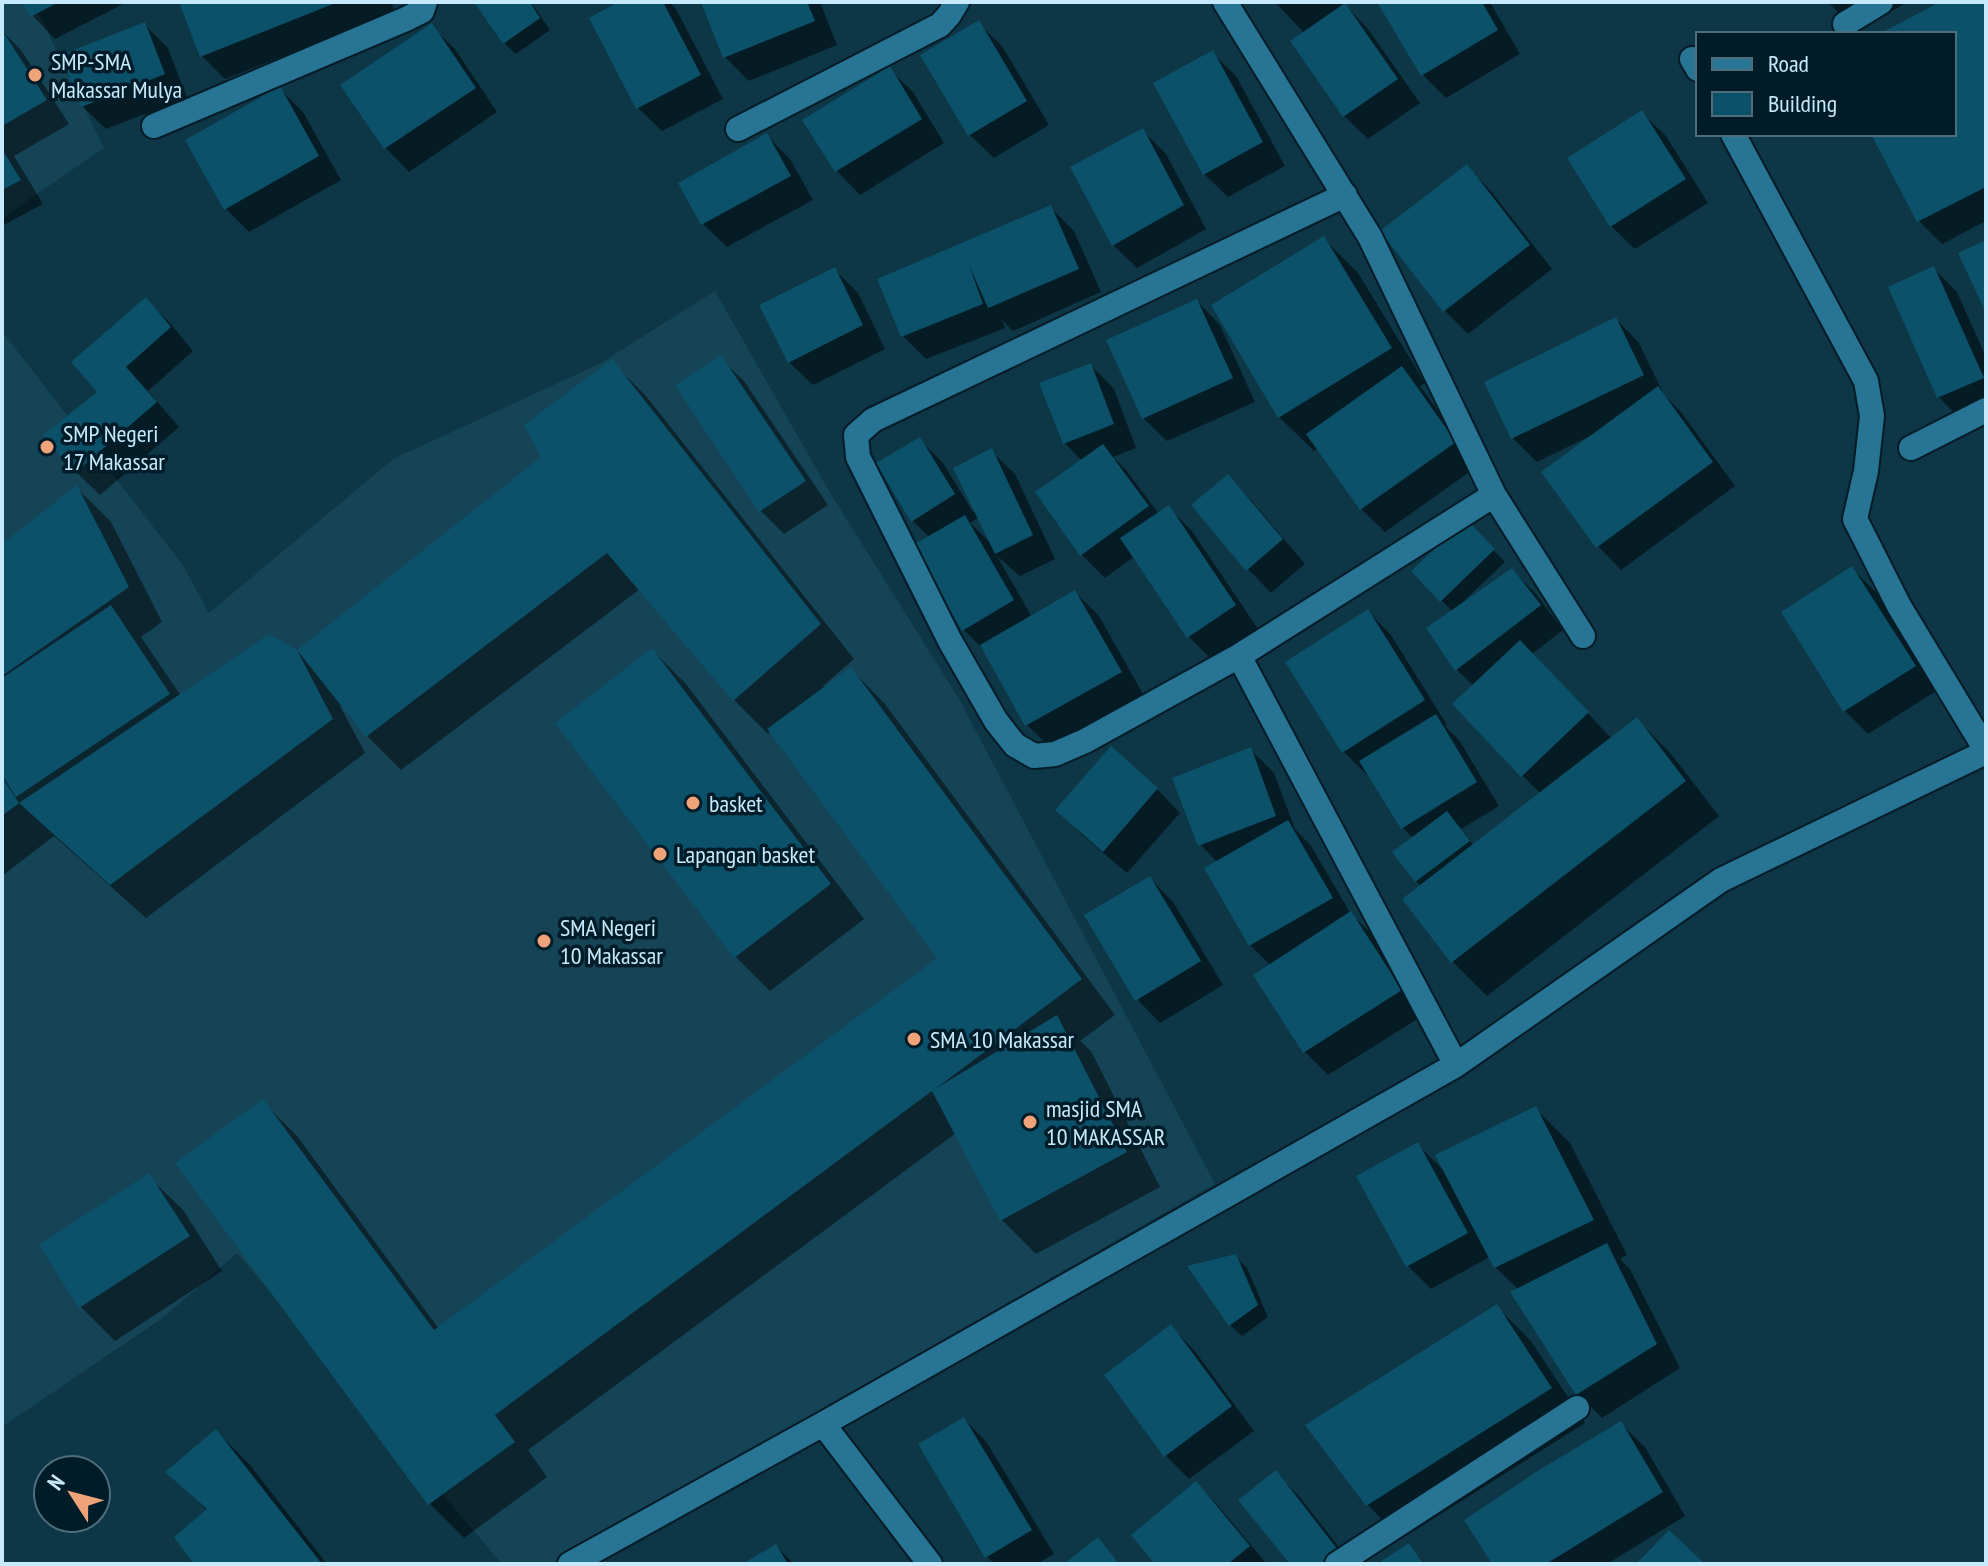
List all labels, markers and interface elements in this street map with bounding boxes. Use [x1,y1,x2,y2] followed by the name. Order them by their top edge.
[1696,32,1956,136] legend
[51,46,182,105] place label: SMP-SMA Makassar Mulya
[1768,48,1809,79] text: Road
[26,66,44,84] marker: SMP-SMA Makassar Mulya
[1768,88,1837,119] text: Building
[63,418,165,477] place label: SMP Negeri 17 Makassar
[38,438,56,456] marker: SMP Negeri 17 Makassar
[709,788,763,819] place label: basket
[684,794,702,812] marker: basket
[676,839,816,870] place label: Lapangan basket
[651,845,669,863] marker: Lapangan basket
[560,912,663,971] place label: SMA Negeri 10 Makassar
[535,932,553,950] marker: SMA Negeri 10 Makassar
[930,1024,1075,1055] place label: SMA 10 Makassar
[905,1030,923,1048] marker: SMA 10 Makassar
[1046,1093,1165,1152] place label: masjid SMA 10 MAKASSAR
[1021,1113,1039,1131] marker: masjid SMA 10 MAKASSAR
[32,1454,112,1534] north arrow
[41,1469,71,1495] text: N

